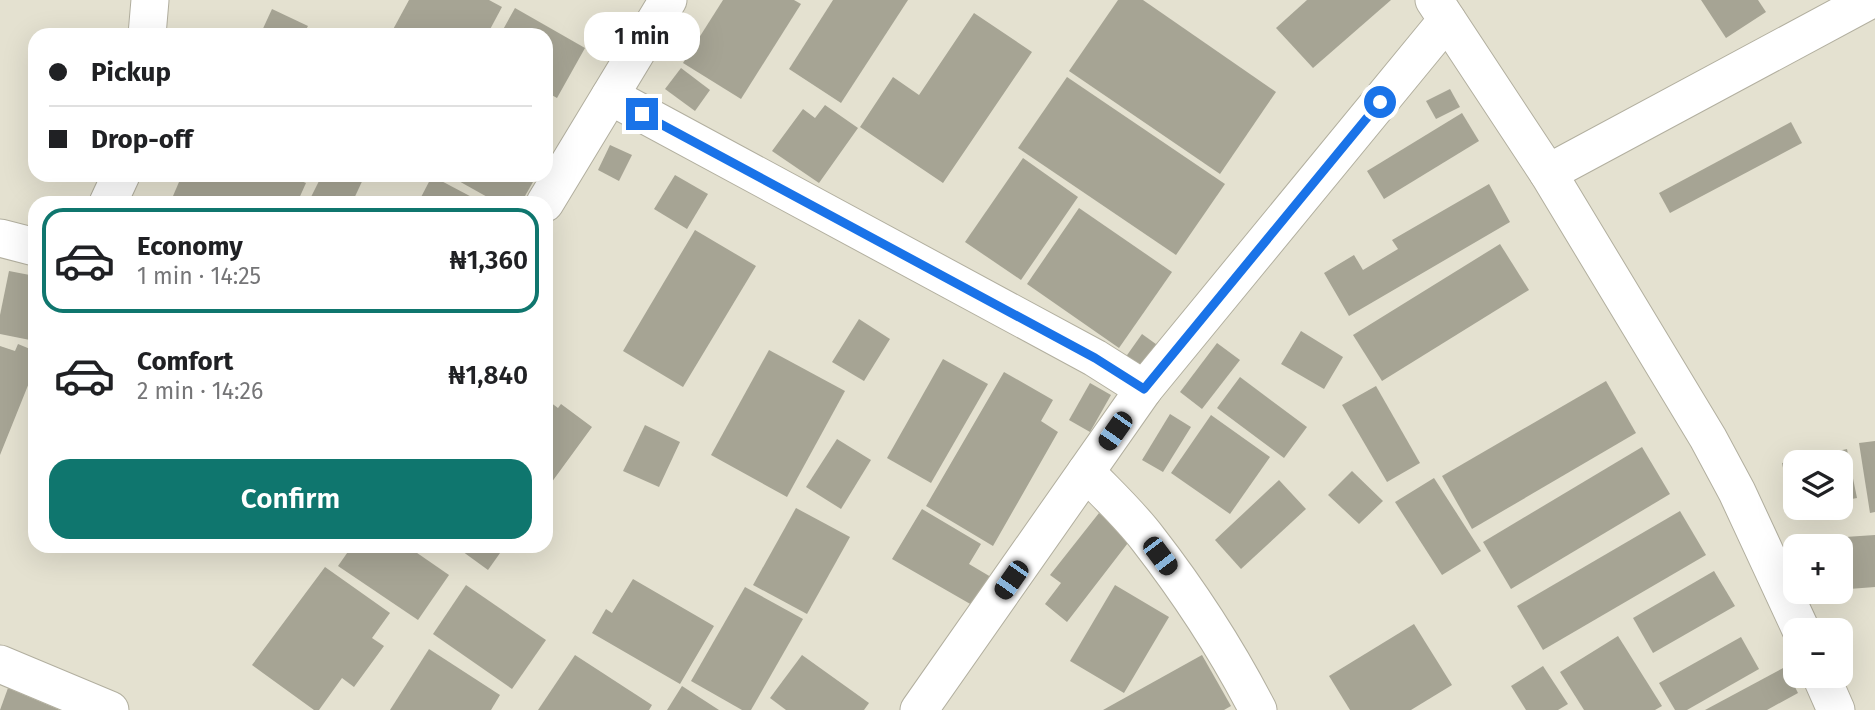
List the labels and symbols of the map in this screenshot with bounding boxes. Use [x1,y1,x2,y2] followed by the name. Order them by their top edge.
[584,12,700,61] callout: 1 min
[1364,86,1396,118] route start
[626,98,658,130] route end
[1095,408,1136,454] car
[1139,533,1182,579] car
[991,557,1032,603] car

